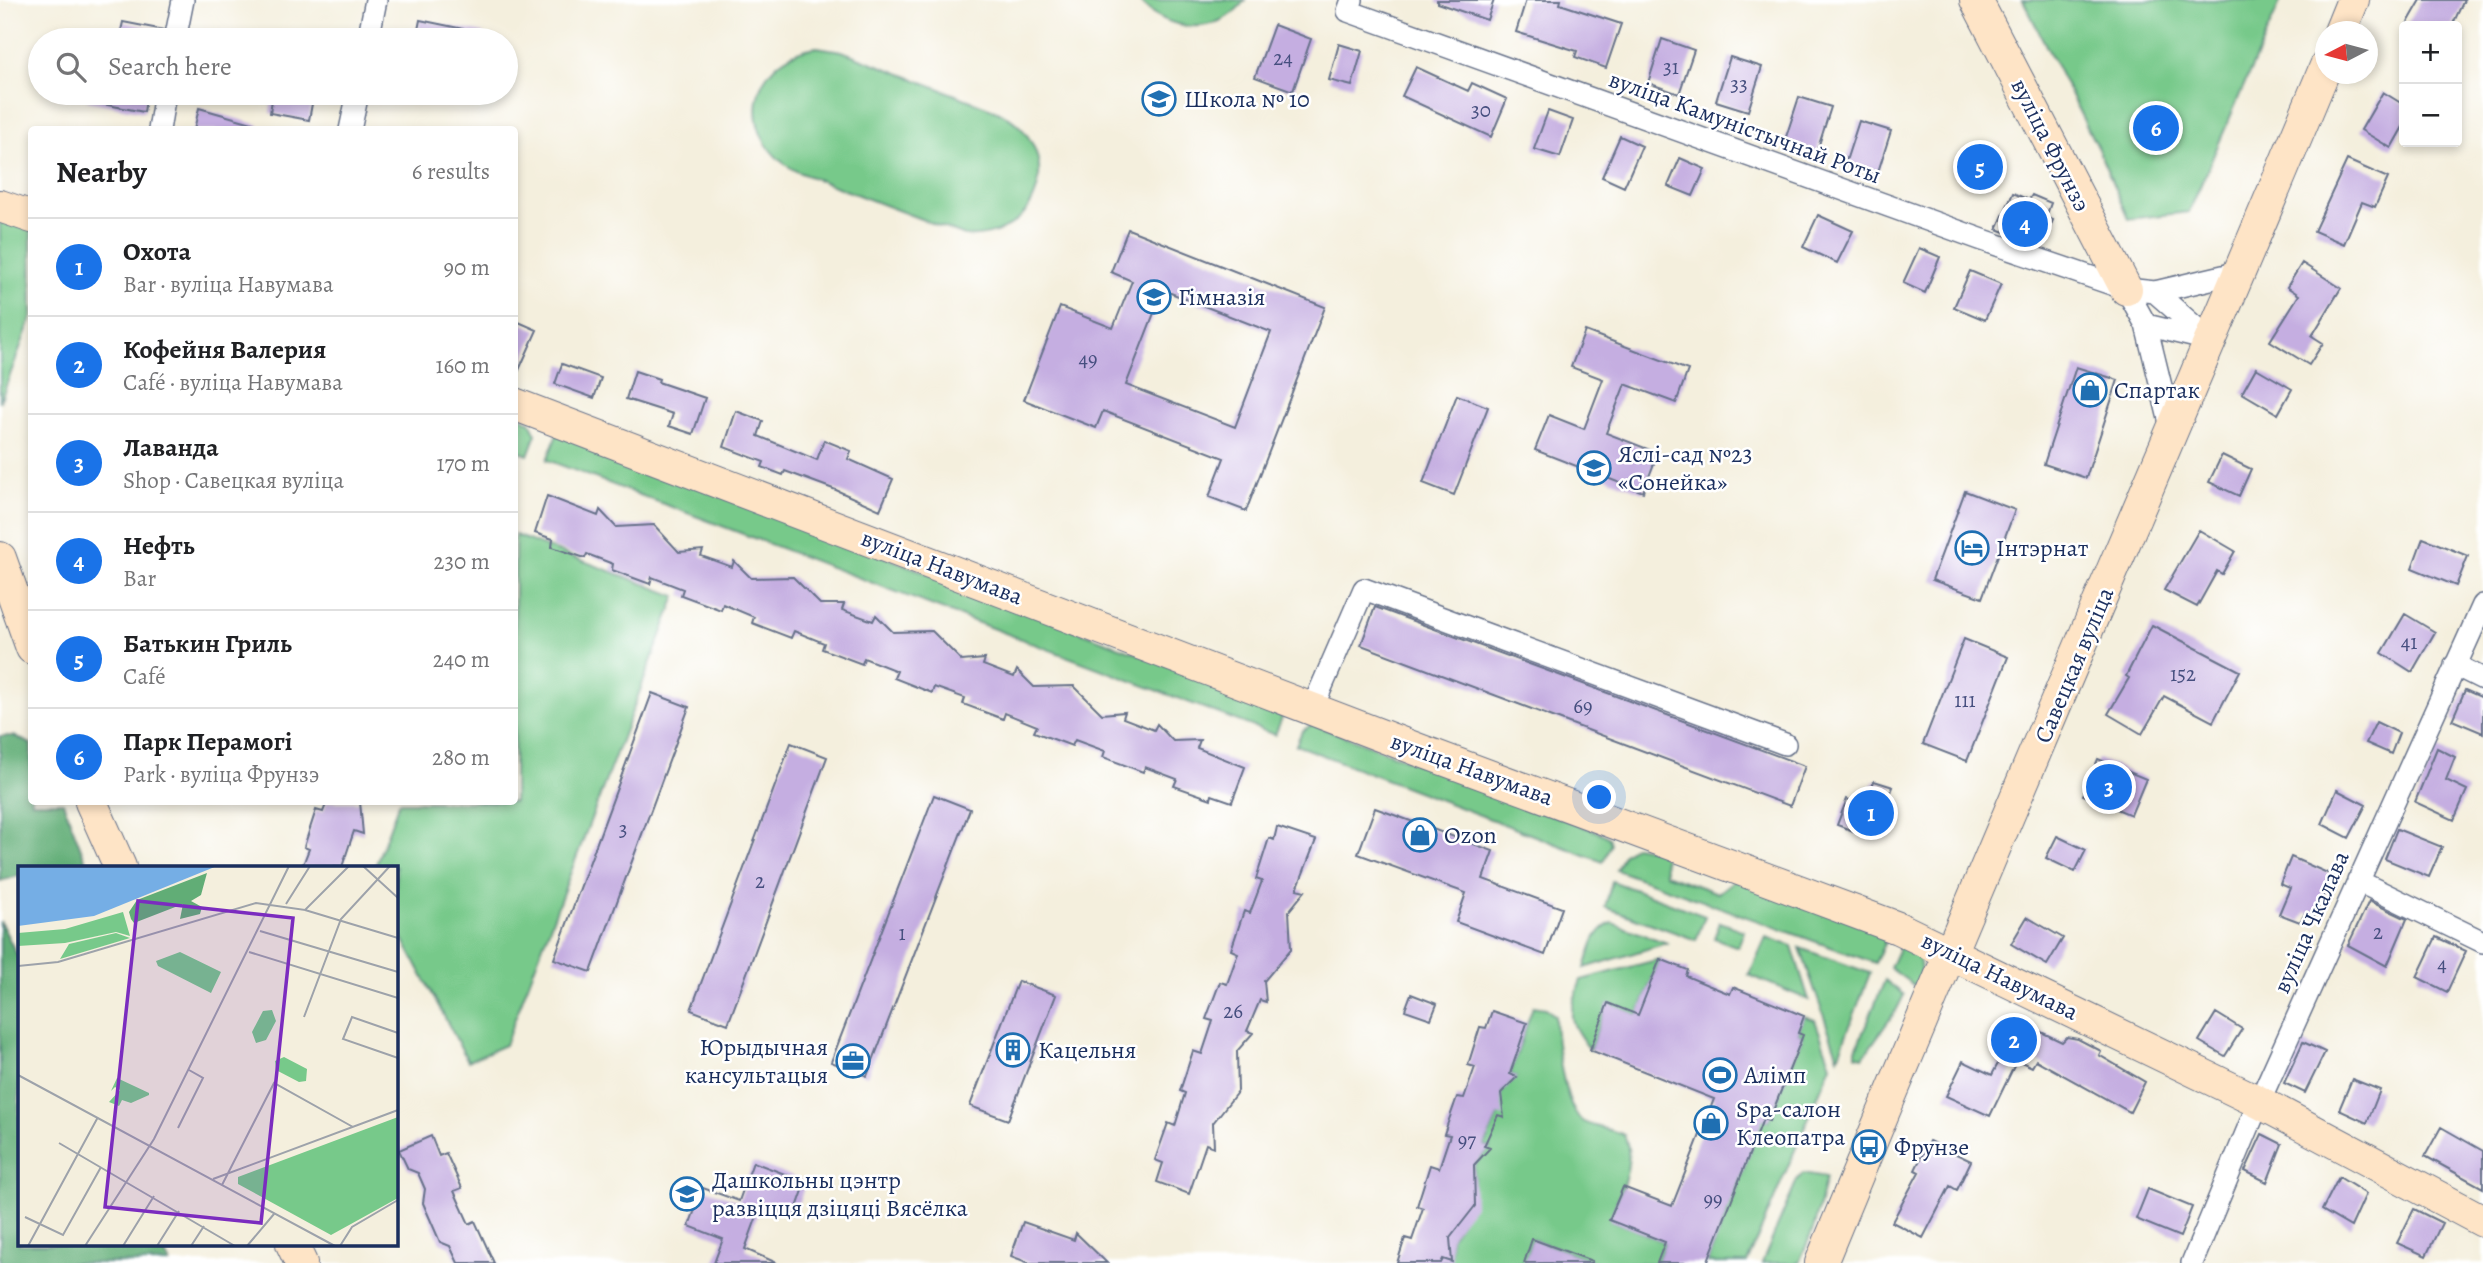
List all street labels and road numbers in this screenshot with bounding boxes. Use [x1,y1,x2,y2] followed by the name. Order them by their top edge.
[1605,63,1885,191] street label: вуліца Камуністычнай Роты
[2004,73,2098,217] street label: вуліца Фрунзэ
[857,521,1027,613] street label: вуліца Навумава
[2027,582,2121,748] street label: Савецкая вуліца
[1386,725,1558,813] street label: вуліца Навумава
[2265,846,2357,998] street label: вуліца Чкалава
[1916,924,2084,1028] street label: вуліца Навумава

